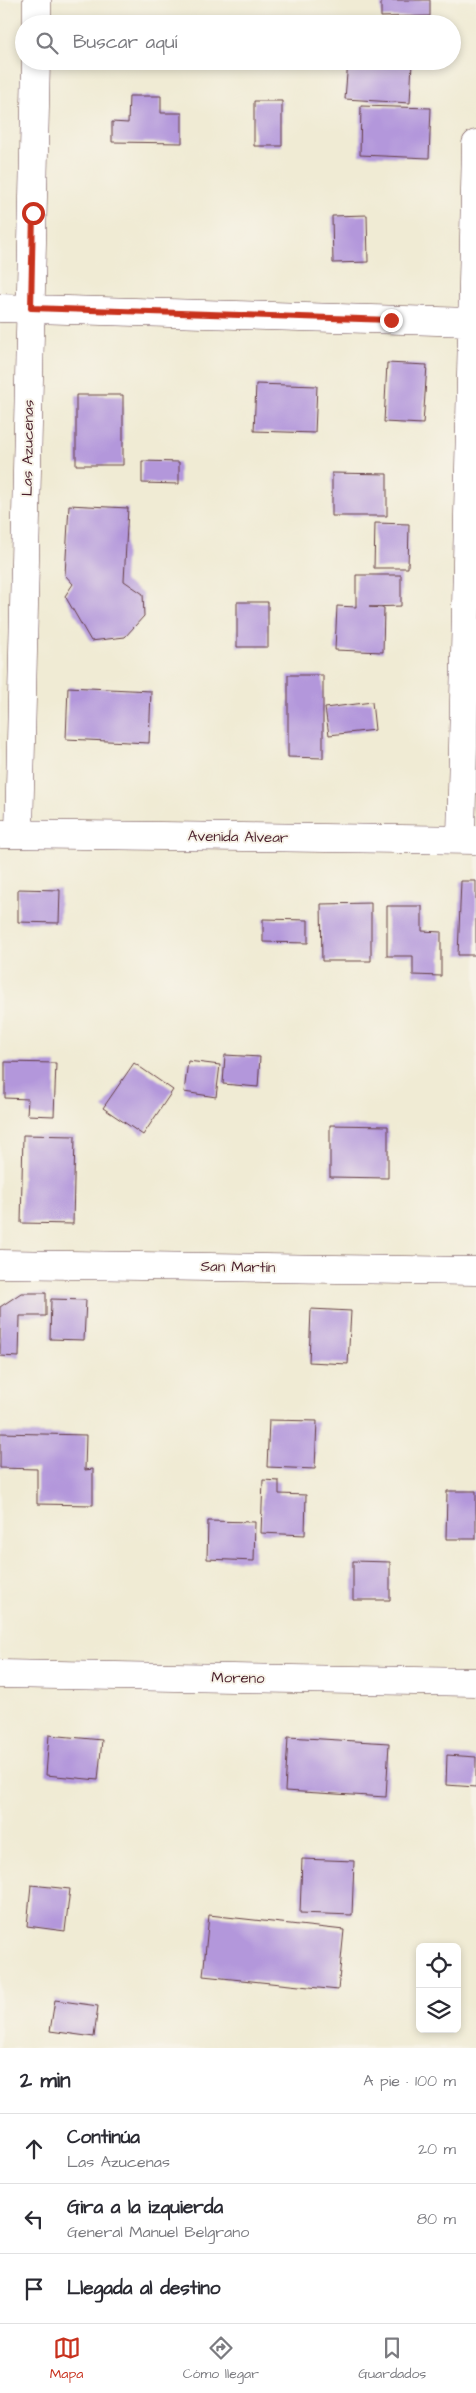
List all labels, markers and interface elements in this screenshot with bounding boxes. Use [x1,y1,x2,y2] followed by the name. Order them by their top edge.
[15,15,461,70] search box
[33,29,61,57] icon: search
[73,29,177,56] text: Buscar aquí
[22,202,45,225] route start
[380,309,403,332] route end
[17,399,39,496] street label: Las Azucenas
[188,826,288,848] street label: Avenida Alvear
[200,1256,276,1278] street label: San Martín
[211,1667,265,1689] street label: Moreno
[416,1943,461,2033] map controls
[416,1943,461,1988] button: locate
[416,1988,461,2033] button: layers
[20,2066,70,2095] text: 2 min
[363,2070,456,2092] text: A pie · 100 m
[67,2124,140,2151] text: Continúa
[20,2135,48,2163] icon: ahead
[418,2138,456,2160] text: 20 m
[67,2151,170,2173] text: Las Azucenas
[67,2194,223,2221] text: Gira a la izquierda
[20,2205,48,2233] icon: left
[417,2208,456,2230] text: 80 m
[67,2221,249,2243] text: General Manuel Belgrano
[20,2275,48,2303] icon: arrive
[67,2275,220,2302] text: Llegada al destino
[50,2334,83,2384] tab: Mapa
[183,2334,259,2384] tab: Cómo llegar
[358,2334,426,2384] tab: Guardados

